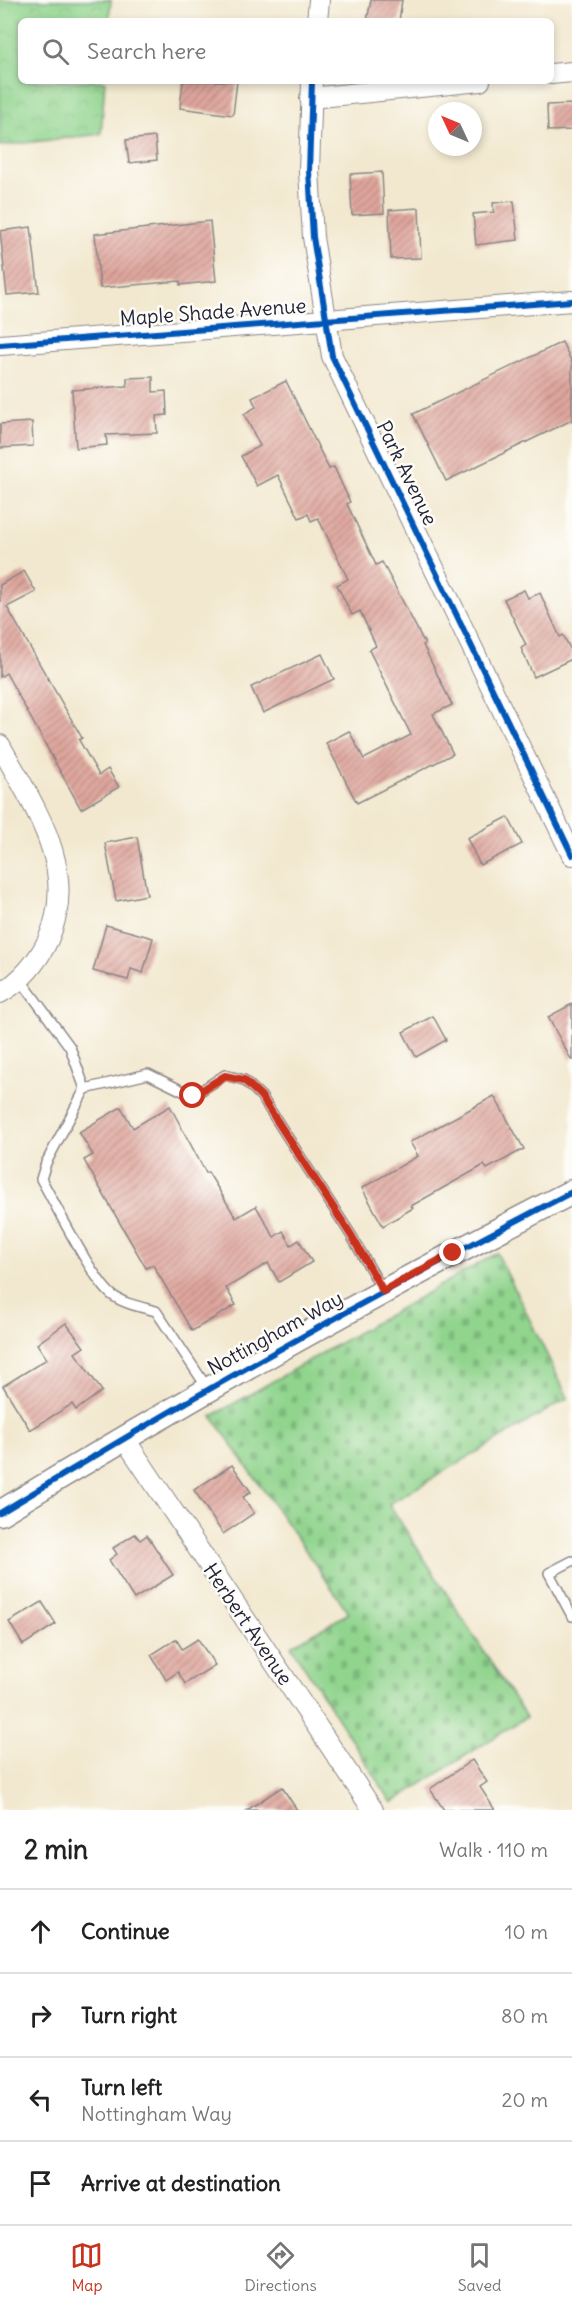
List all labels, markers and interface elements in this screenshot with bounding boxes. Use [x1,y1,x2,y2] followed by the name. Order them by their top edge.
[18,18,554,84] search box
[39,35,72,68] icon: search
[87,37,206,65] text: Search here
[428,102,482,156] north arrow
[119,293,307,330] street label: Maple Shade Avenue
[371,416,443,529] street label: Park Avenue
[179,1082,205,1108] route start
[439,1239,465,1265] route end
[203,1285,347,1380] street label: Nottingham Way
[198,1558,298,1689] street label: Herbert Avenue
[24,1833,88,1866] text: 2 min
[439,1837,548,1862] text: Walk · 110 m
[24,1915,57,1948] icon: ahead
[81,1917,170,1945] text: Continue
[505,1919,548,1944] text: 10 m
[24,1999,57,2032] icon: right
[81,2001,177,2029] text: Turn right
[501,2003,548,2028] text: 80 m
[81,2073,162,2101] text: Turn left
[24,2083,57,2116] icon: left
[502,2087,548,2112] text: 20 m
[81,2101,232,2126] text: Nottingham Way
[24,2167,57,2200] icon: arrive
[81,2169,281,2197] text: Arrive at destination
[70,2239,103,2295] tab: Map
[244,2239,317,2295] tab: Directions
[458,2239,502,2295] tab: Saved

